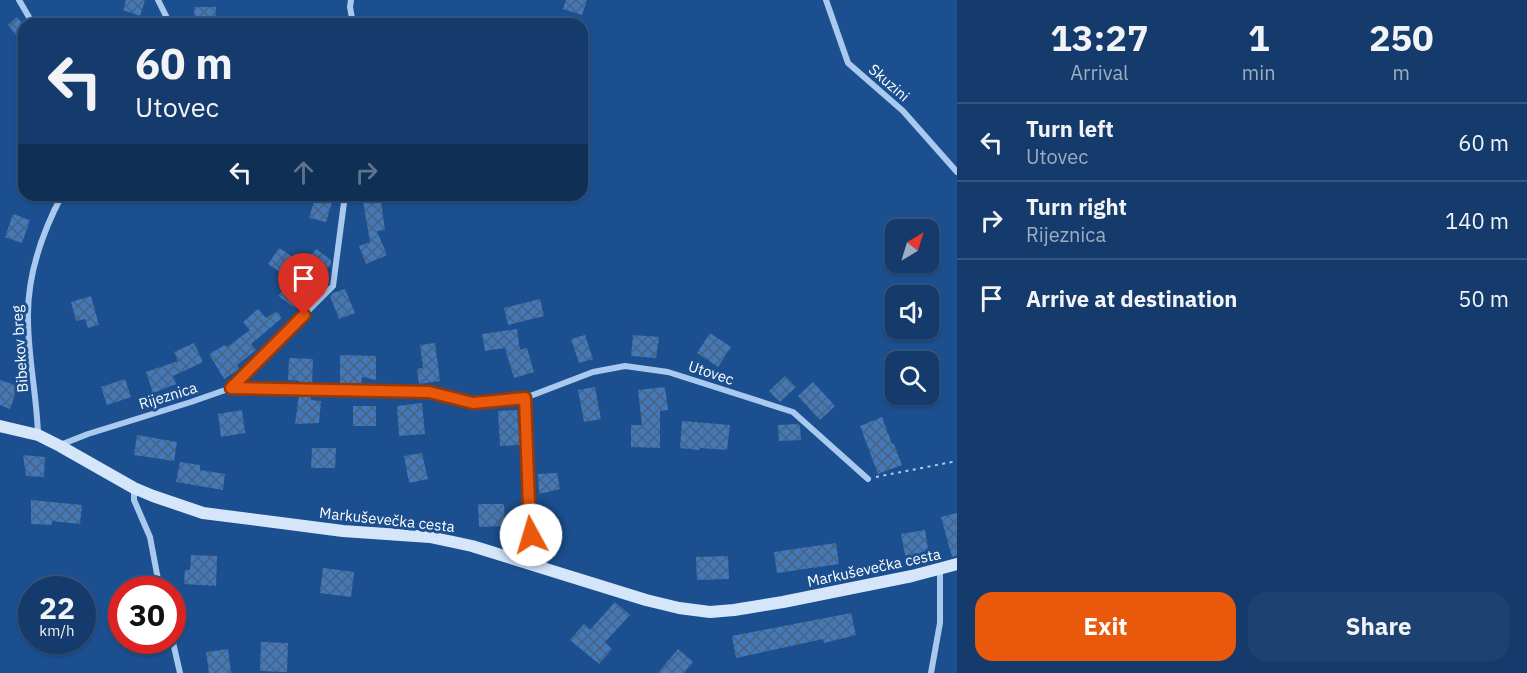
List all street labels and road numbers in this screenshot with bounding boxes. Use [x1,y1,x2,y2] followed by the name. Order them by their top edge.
[865,60,914,106] street label: Skuzini
[7,305,32,393] street label: Bibekov breg
[686,356,737,389] street label: Utovec
[136,378,199,413] street label: Rijeznica
[318,503,456,536] street label: Markuševečka cesta
[805,544,942,591] street label: Markuševečka cesta

